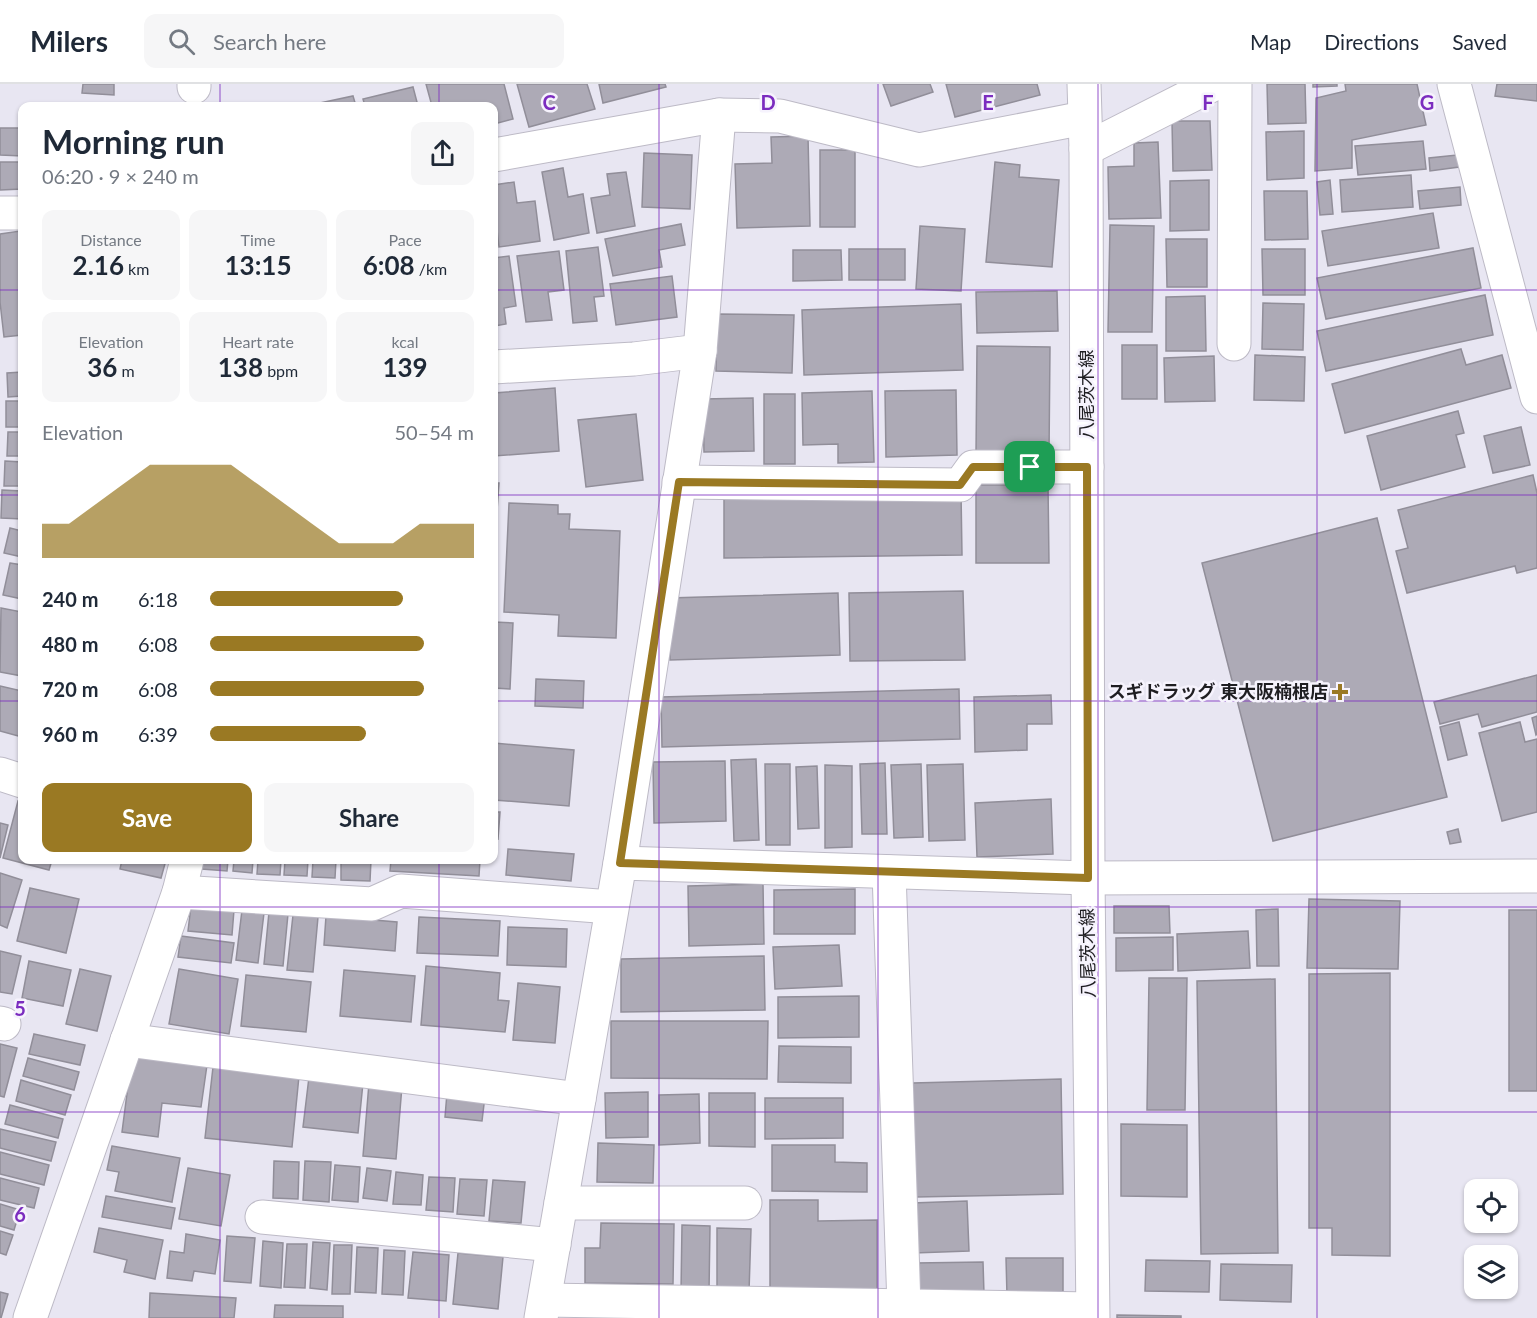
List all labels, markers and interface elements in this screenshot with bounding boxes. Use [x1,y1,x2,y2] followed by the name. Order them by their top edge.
[144,14,564,68] search box
[30,24,108,58] text: Milers
[165,25,198,58] icon: search
[213,28,326,55] text: Search here
[1250,29,1291,54] text: Map
[1324,29,1419,54] text: Directions
[1452,29,1507,54] text: Saved
[542,90,556,114] text: C
[760,90,776,114] text: D
[982,90,994,114] text: E
[1202,90,1214,114] text: F
[1420,90,1434,114] text: G
[42,121,225,161] text: Morning run
[411,122,474,185] button: share
[42,164,199,188] text: 06:20 · 9 × 240 m
[80,230,142,249] text: Distance
[241,230,275,249] text: Time
[388,230,422,249] text: Pace
[73,249,124,281] text: 2.16
[224,249,292,281] text: 13:15
[363,249,415,281] text: 6:08
[124,259,149,278] text: km
[415,259,447,278] text: /km
[79,332,144,351] text: Elevation
[222,332,294,351] text: Heart rate
[391,332,419,351] text: kcal
[1075,350,1097,440] street label: 八尾茨木線
[87,351,117,383] text: 36
[218,351,263,383] text: 138
[382,351,428,383] text: 139
[117,361,135,380] text: m
[263,361,298,380] text: bpm
[42,420,123,444] text: Elevation
[394,420,474,444] text: 50–54 m
[1004,441,1055,492] pin
[1013,450,1046,483] icon: arrive
[42,587,98,611] text: 240 m
[138,587,178,611] text: 6:18
[42,632,98,656] text: 480 m
[138,632,178,656] text: 6:08
[42,677,98,701] text: 720 m
[138,677,178,701] text: 6:08
[1108,680,1328,702] place label: スギドラッグ 東大阪楠根店
[1333,685,1347,699] marker: スギドラッグ 東大阪楠根店
[42,722,98,746] text: 960 m
[138,722,178,746] text: 6:39
[42,783,252,852] button: Save
[264,783,474,852] button: Share
[1075,908,1099,998] street label: 八尾茨木線
[14,996,26,1020] text: 5
[1464,1179,1518,1299] map controls
[1464,1179,1518,1233] button: locate
[14,1202,26,1226] text: 6
[1464,1245,1518,1299] button: layers

